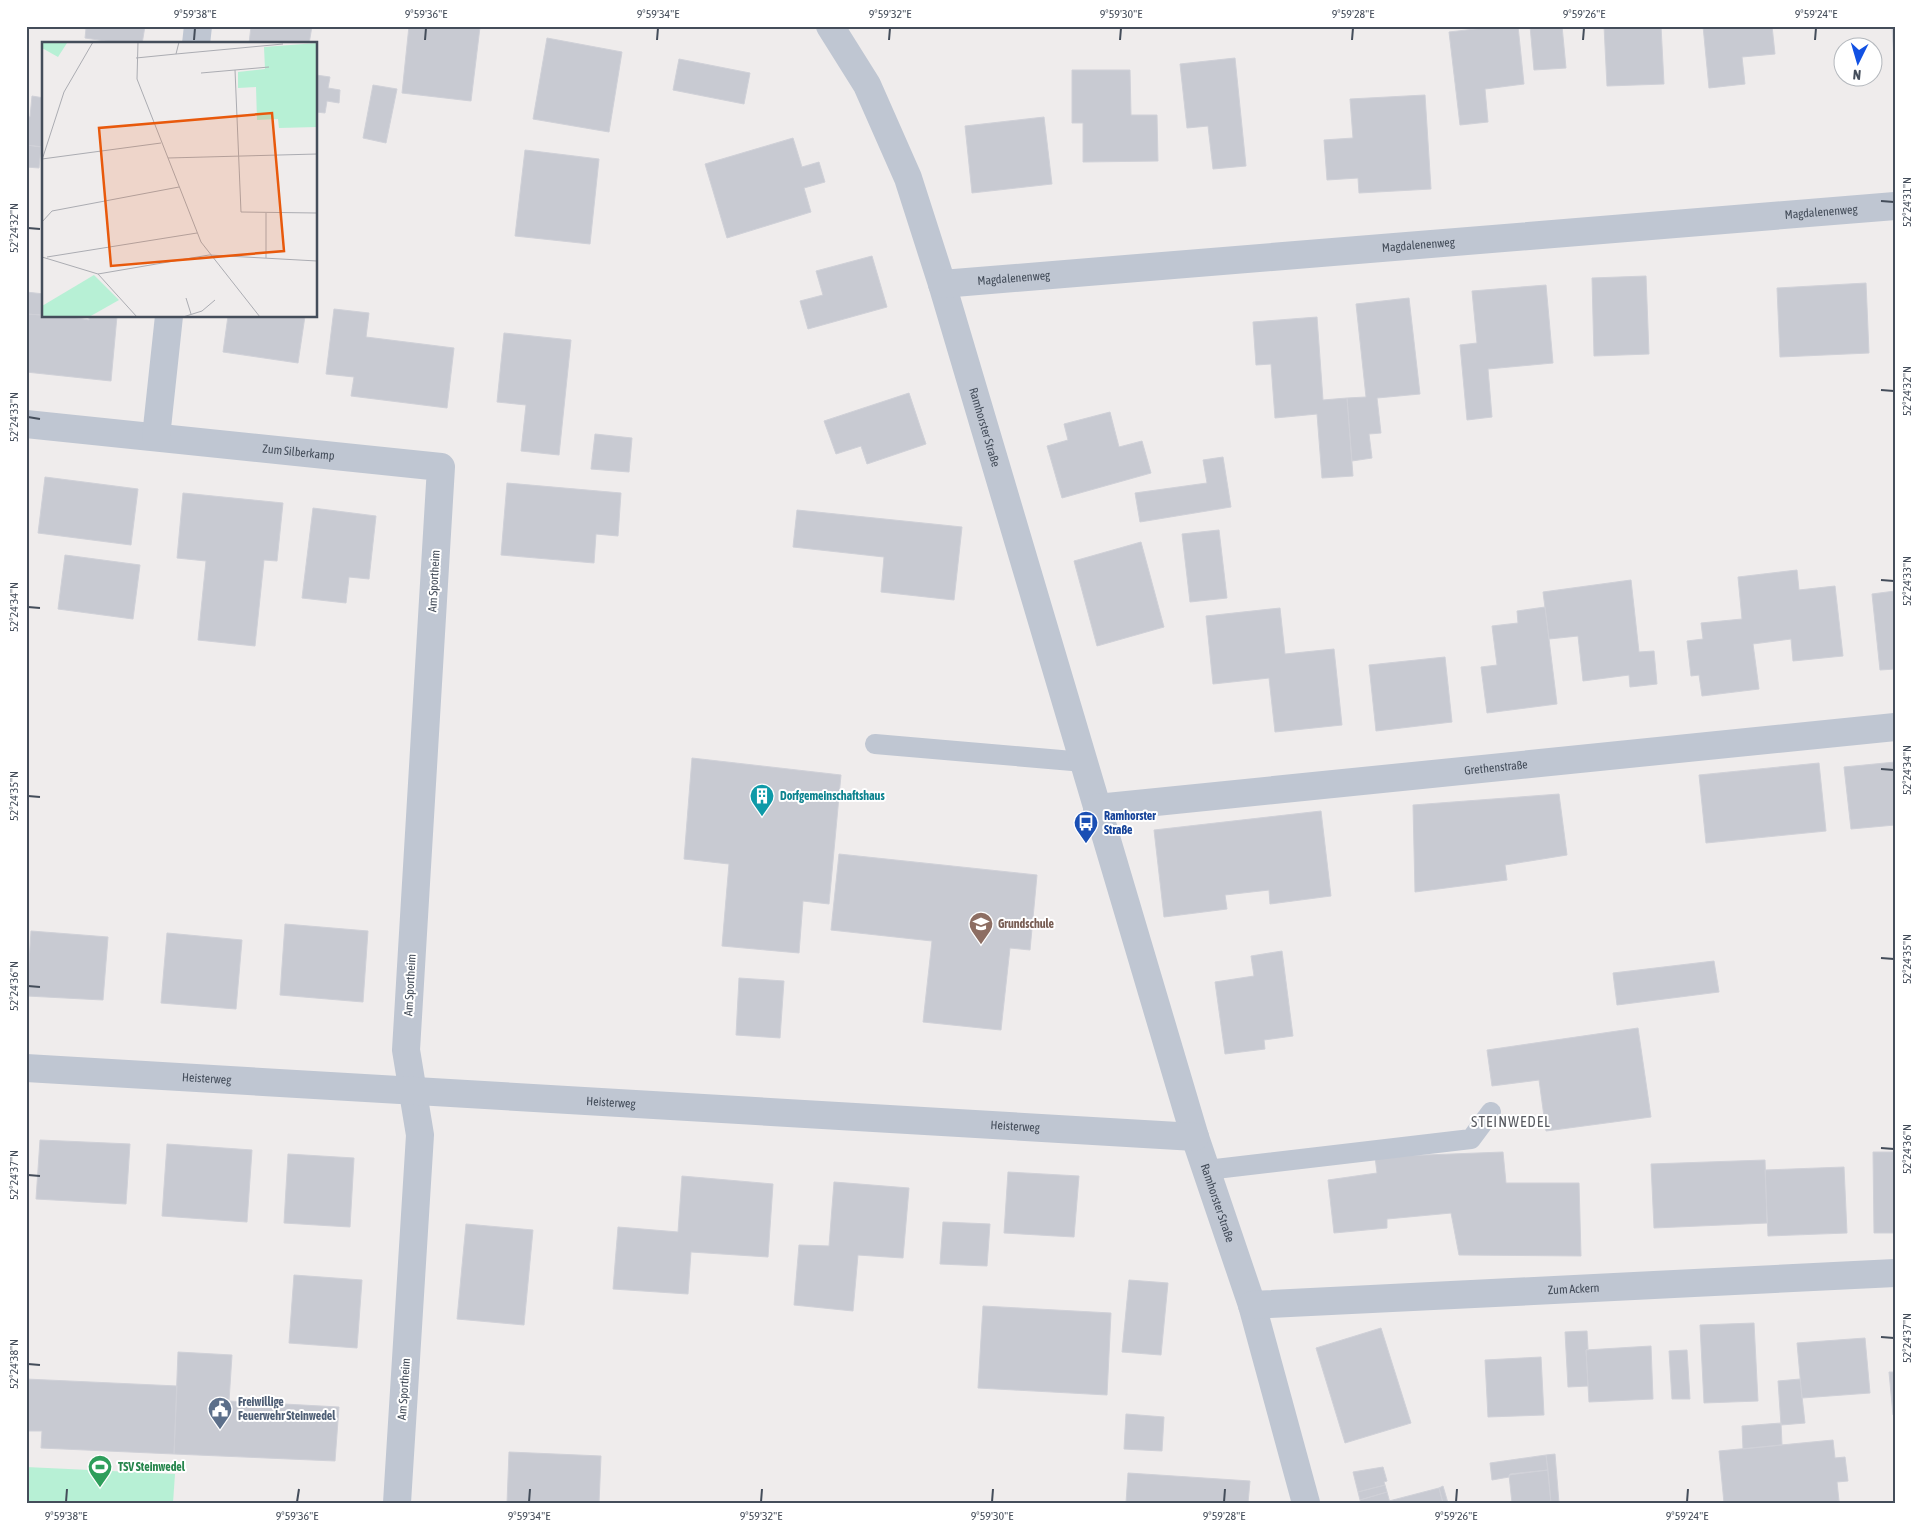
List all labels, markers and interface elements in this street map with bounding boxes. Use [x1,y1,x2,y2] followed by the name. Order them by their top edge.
[174,7,216,21] text: 9°59'38"E
[405,7,447,21] text: 9°59'36"E
[637,7,679,21] text: 9°59'34"E
[869,7,911,21] text: 9°59'32"E
[1100,7,1142,21] text: 9°59'30"E
[1332,7,1374,21] text: 9°59'28"E
[1563,7,1605,21] text: 9°59'26"E
[1795,7,1837,21] text: 9°59'24"E
[1834,38,1884,88] north arrow
[42,42,318,318] inset map
[1852,67,1862,83] text: N
[1900,177,1914,227] text: 52°24'31"N
[1784,202,1859,222] street label: Magdalenenweg
[7,203,21,253] text: 52°24'32"N
[1381,235,1456,255] street label: Magdalenenweg
[977,268,1052,288] street label: Magdalenenweg
[1900,366,1914,416] text: 52°24'32"N
[966,386,1003,469] street label: Ramhorster Straße
[7,392,21,442] text: 52°24'33"N
[262,442,336,463] street label: Zum Silberkamp
[425,550,443,612] street label: Am Sportheim
[1900,556,1914,606] text: 52°24'33"N
[7,582,21,632] text: 52°24'34"N
[1900,745,1914,795] text: 52°24'34"N
[1464,757,1528,778] street label: Grethenstraße
[7,771,21,821] text: 52°24'35"N
[749,783,775,817] building icon: Dorfgemeinschaftshaus
[780,789,885,803] place label: Dorfgemeinschaftshaus
[1104,809,1156,837] place label: Ramhorster Straße
[1073,810,1099,844] bus stop icon: Ramhorster Straße
[968,911,994,945] school or university icon: Grundschule
[998,917,1055,931] place label: Grundschule
[1900,934,1914,984] text: 52°24'35"N
[401,954,419,1016] street label: Am Sportheim
[7,961,21,1011] text: 52°24'36"N
[182,1070,233,1087] street label: Heisterweg
[586,1094,637,1111] street label: Heisterweg
[1471,1113,1551,1130] district label: STEINWEDEL
[990,1118,1041,1135] street label: Heisterweg
[1900,1124,1914,1174] text: 52°24'36"N
[7,1150,21,1200] text: 52°24'37"N
[1198,1162,1237,1244] street label: Ramhorster Straße
[1547,1281,1600,1297] street label: Zum Ackern
[1900,1313,1914,1363] text: 52°24'37"N
[7,1339,21,1389] text: 52°24'38"N
[395,1358,413,1420] street label: Am Sportheim
[238,1395,336,1423] place label: Freiwillige Feuerwehr Steinwedel
[207,1396,233,1430] public building icon: Freiwillige Feuerwehr Steinwedel
[87,1454,113,1488] sports icon: TSV Steinwedel
[118,1460,186,1474] place label: TSV Steinwedel
[45,1509,87,1523] text: 9°59'38"E
[276,1509,318,1523] text: 9°59'36"E
[508,1509,550,1523] text: 9°59'34"E
[740,1509,782,1523] text: 9°59'32"E
[971,1509,1013,1523] text: 9°59'30"E
[1203,1509,1245,1523] text: 9°59'28"E
[1435,1509,1477,1523] text: 9°59'26"E
[1666,1509,1708,1523] text: 9°59'24"E

